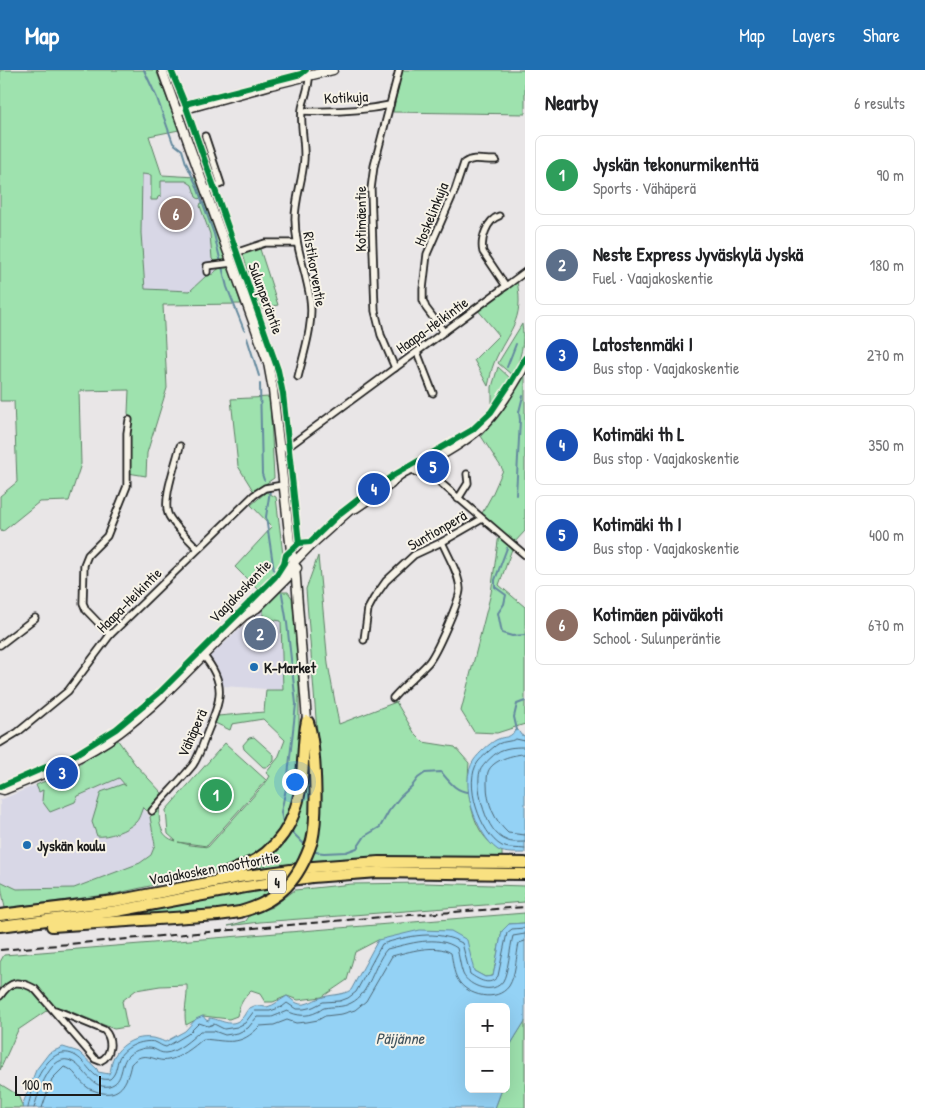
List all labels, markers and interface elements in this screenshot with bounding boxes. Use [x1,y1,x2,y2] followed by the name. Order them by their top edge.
[25,19,59,51] text: Map
[739,23,765,48] text: Map
[793,23,835,48] text: Layers
[863,23,900,48] text: Share
[323,85,369,109] street label: Kotikuja
[545,88,598,117] text: Nearby
[854,92,905,114] text: 6 results
[593,151,759,177] text: Jyskän tekonurmikenttä
[559,164,565,186] text: 1
[876,164,904,186] text: 90 m
[593,177,696,199] text: Sports · Vähäperä
[409,179,453,249] street label: Hoskelinkuja
[350,186,371,252] street label: Kotimäentie
[160,195,192,233] pin: 6
[298,230,332,308] street label: Ristikorventie
[593,241,803,267] text: Neste Express Jyväskylä Jyskä
[558,254,566,276] text: 2
[870,254,904,276] text: 180 m
[243,259,289,337] street label: Sulunperäntie
[593,267,713,289] text: Fuel · Vaajakoskentie
[392,292,472,358] street label: Haapa-Heikintie
[593,331,693,357] text: Latostenmäki I
[558,344,566,366] text: 3
[867,344,904,366] text: 270 m
[593,357,739,379] text: Bus stop · Vaajakoskentie
[593,421,684,447] text: Kotimäki th L
[559,434,565,456] text: 4
[868,434,904,456] text: 350 m
[593,447,739,469] text: Bus stop · Vaajakoskentie
[417,448,449,486] pin: 5
[358,470,390,508] pin: 4
[404,505,471,555] street label: Suntionperä
[593,511,682,537] text: Kotimäki th I
[559,524,565,546] text: 5
[869,524,904,546] text: 400 m
[593,537,739,559] text: Bus stop · Vaajakoskentie
[204,555,276,627] street label: Vaajakoskentie
[92,563,166,637] street label: Haapa-Heikintie
[593,601,724,627] text: Kotimäen päiväkoti
[559,614,565,636] text: 6
[868,614,904,636] text: 670 m
[244,615,276,653] pin: 2
[593,627,721,649] text: School · Sulunperäntie
[264,657,317,678] place label: K-Market
[248,661,260,673] marker: K-Market
[172,706,212,760] street label: Vähäperä
[46,754,78,792] pin: 3
[282,769,308,795] your location
[200,776,232,814] pin: 1
[37,835,106,857] place label: Jyskän koulu
[21,839,33,851] marker: Jyskän koulu
[147,846,281,890] street label: Vaajakosken moottoritie
[268,870,286,894] road number: 4
[465,1003,510,1093] map controls
[465,1003,510,1048] button: +
[376,1027,425,1049] water label: Päijänne
[465,1048,510,1093] button: −
[15,1073,101,1096] scale bar
[22,1075,52,1094] text: 100 m

